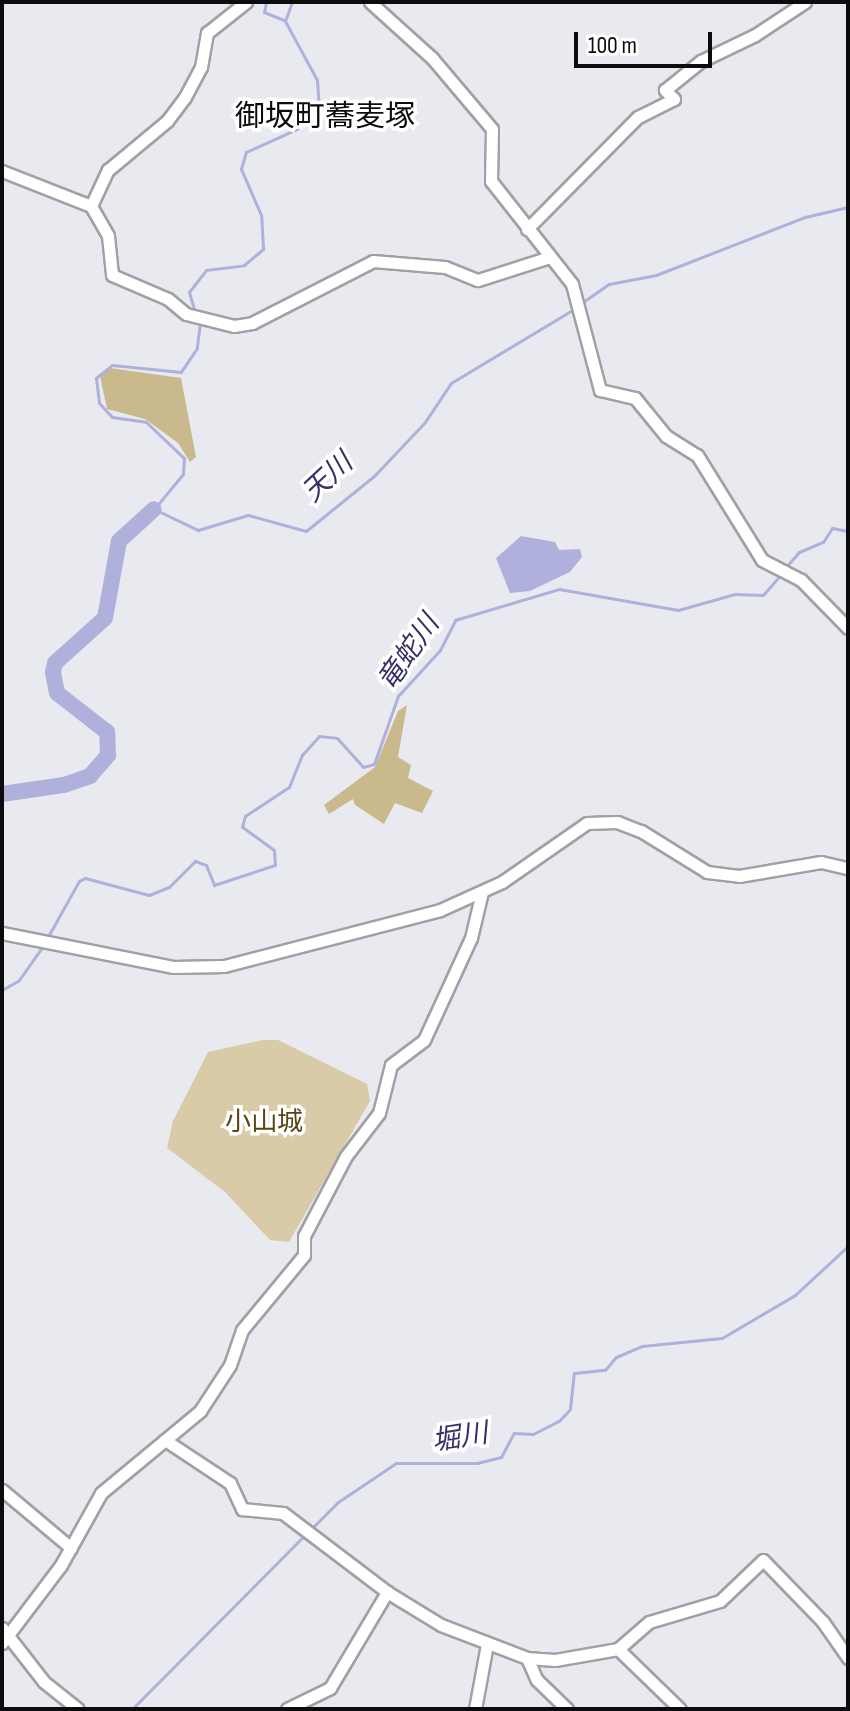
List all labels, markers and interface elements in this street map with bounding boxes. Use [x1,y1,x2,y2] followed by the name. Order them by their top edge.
[578,16,716,66] scale bar
[588,31,637,60] text: 100 m
[235,99,415,135] district label: 御坂町蕎麦塚
[296,447,360,509] water label: 天川
[371,609,447,697] water label: 竜蛇川
[225,1107,303,1139] park label: 小山城
[430,1417,490,1459] water label: 堀川

